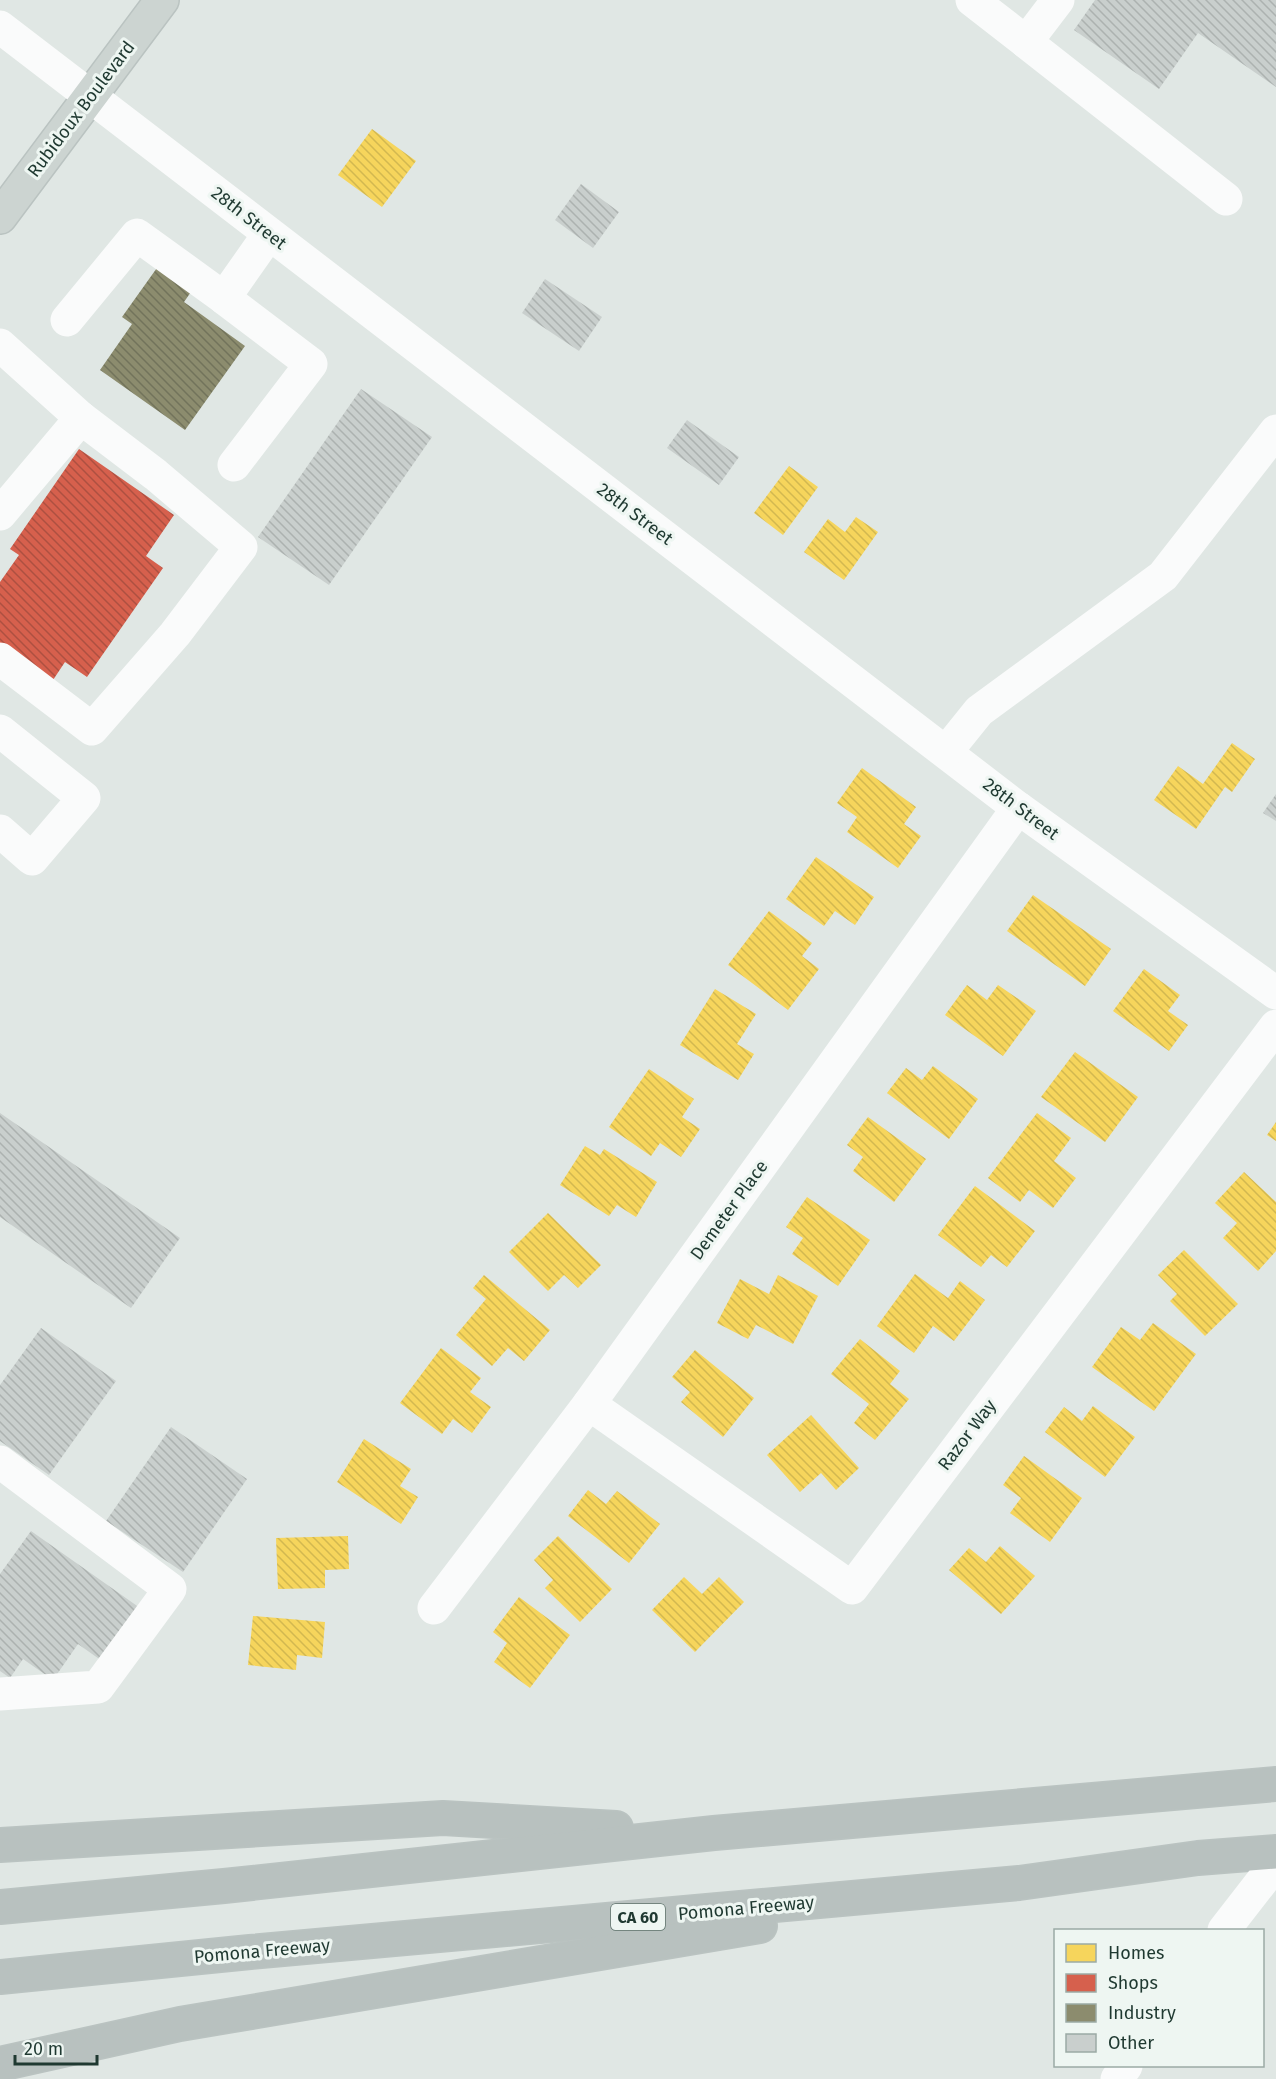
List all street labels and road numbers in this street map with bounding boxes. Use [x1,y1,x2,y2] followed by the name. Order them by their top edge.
[23,37,139,181] street label: Rubidoux Boulevard
[207,182,291,255] street label: 28th Street
[593,478,678,550] street label: 28th Street
[979,773,1064,845] street label: 28th Street
[686,1156,772,1264] street label: Demeter Place
[933,1395,1001,1475] street label: Razor Way
[677,1891,815,1925] street label: Pomona Freeway
[611,1904,665,1930] road number: CA 60
[193,1934,331,1968] street label: Pomona Freeway

